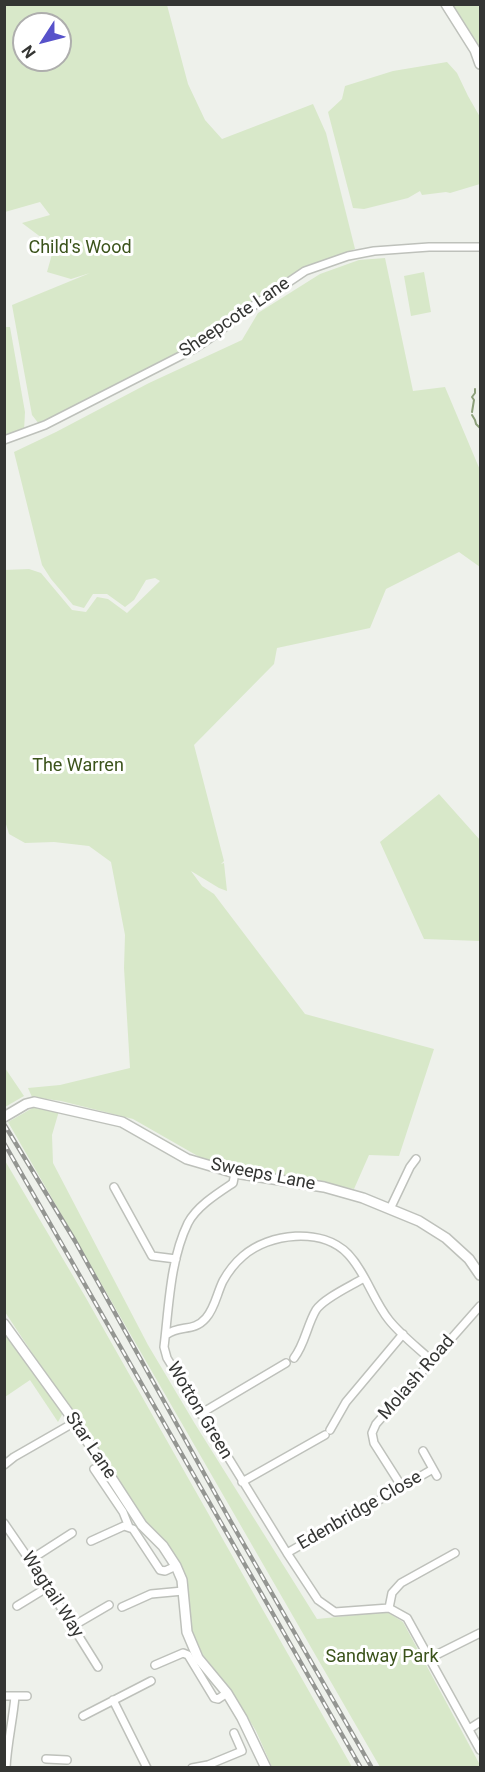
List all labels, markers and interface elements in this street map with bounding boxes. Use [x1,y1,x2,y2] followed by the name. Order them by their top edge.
[12,12,72,72] north arrow
[18,42,40,62] text: N
[28,237,132,259] park label: Child's Wood
[176,273,294,363] street label: Sheepcote Lane
[32,755,124,777] park label: The Warren
[209,1154,317,1196] street label: Sweeps Lane
[374,1331,460,1425] street label: Molash Road
[162,1359,236,1463] street label: Wotton Green
[60,1408,120,1484] street label: Star Lane
[294,1467,426,1555] street label: Edenbridge Close
[16,1548,88,1642] street label: Wagtail Way
[325,1646,439,1668] park label: Sandway Park

